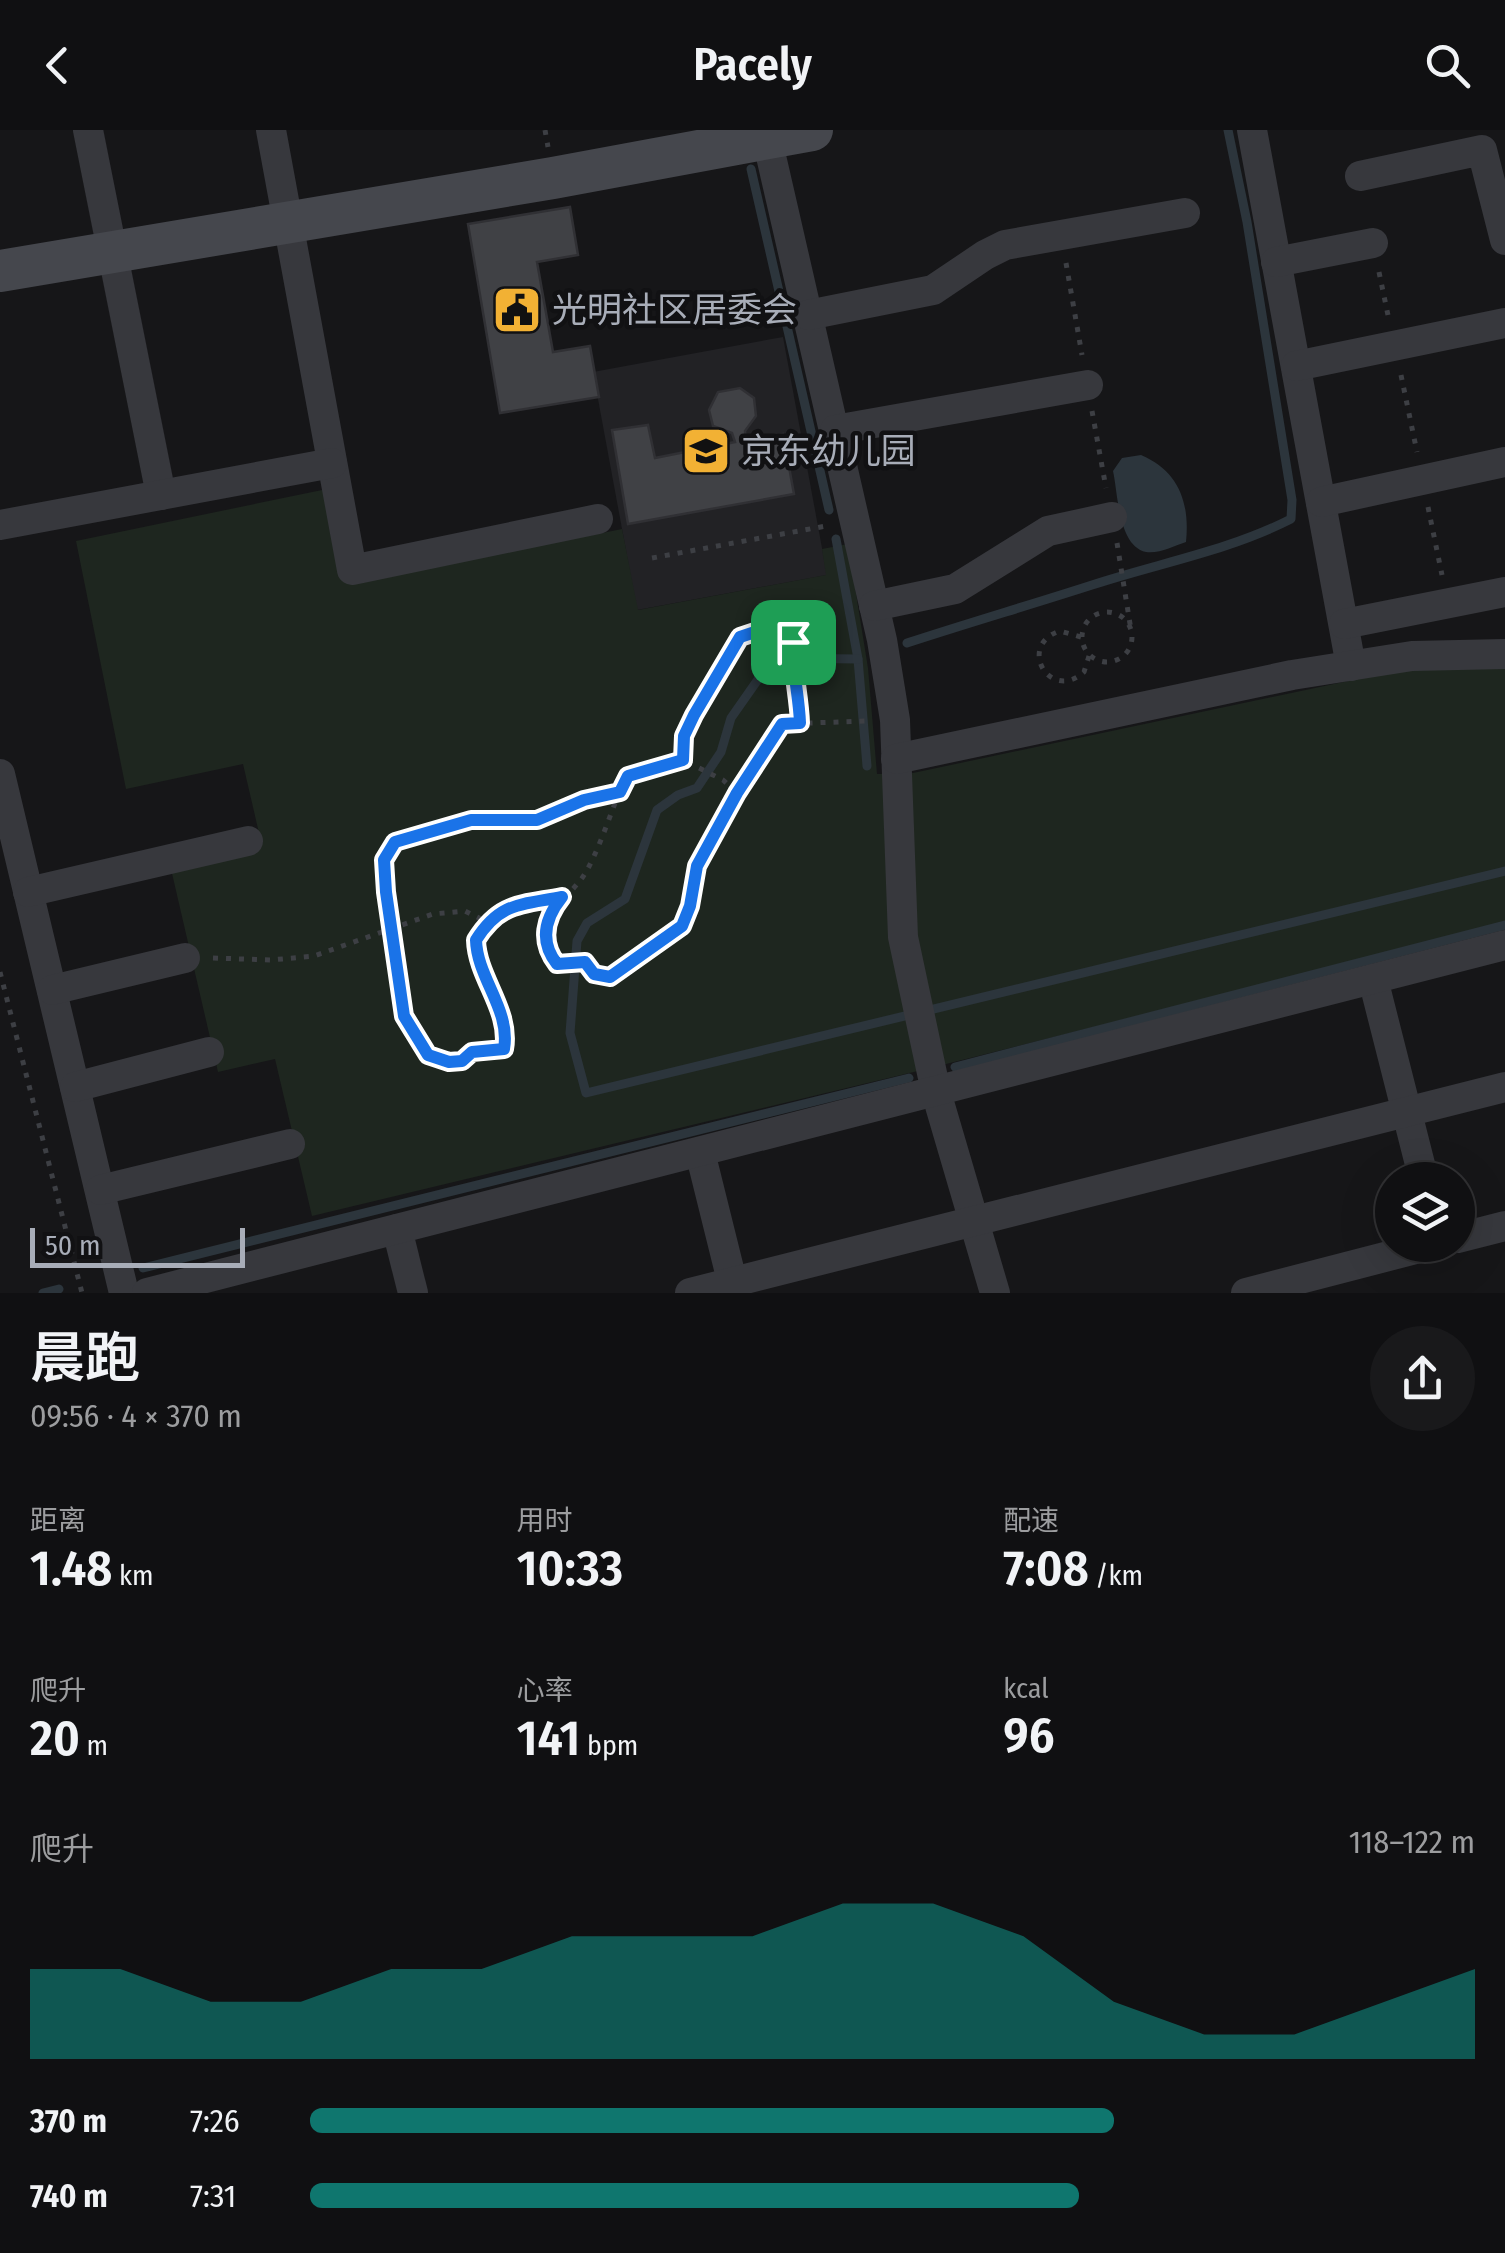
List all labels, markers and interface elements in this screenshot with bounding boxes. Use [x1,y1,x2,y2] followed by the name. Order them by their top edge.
[30,38,85,93] icon: back
[693,38,812,92] text: Pacely
[1420,38,1475,93] icon: search
[491,284,543,336] public building icon: 光明社区居委会
[552,289,797,331] place label: 光明社区居委会
[680,425,732,477] school or university icon: 京东幼儿园
[741,430,916,472] place label: 京东幼儿园
[751,600,836,685] pin
[766,615,821,670] icon: arrive
[1375,1162,1475,1262] map controls
[1375,1162,1475,1262] button: layers
[30,1223,245,1268] scale bar
[45,1229,101,1262] text: 50 m
[30,1326,140,1392] text: 晨跑
[1370,1326,1475,1431] button: share
[30,1397,242,1435] text: 09:56 · 4 × 370 m
[30,1504,86,1537] text: 距离
[517,1504,573,1537] text: 用时
[1003,1504,1059,1537] text: 配速
[30,1538,112,1598] text: 1.48
[517,1538,623,1598] text: 10:33
[1003,1538,1089,1598] text: 7:08
[112,1559,154,1592] text: km
[1089,1559,1143,1592] text: /km
[1003,1672,1049,1705] text: kcal
[30,1674,86,1707] text: 爬升
[517,1674,573,1707] text: 心率
[1003,1705,1055,1765] text: 96
[30,1708,80,1768] text: 20
[517,1708,580,1768] text: 141
[80,1729,108,1762] text: m
[580,1729,638,1762] text: bpm
[1349,1823,1475,1861] text: 118–122 m
[30,1830,94,1868] text: 爬升
[30,2102,107,2140] text: 370 m
[190,2102,240,2140] text: 7:26
[30,2177,108,2215] text: 740 m
[190,2177,236,2215] text: 7:31

